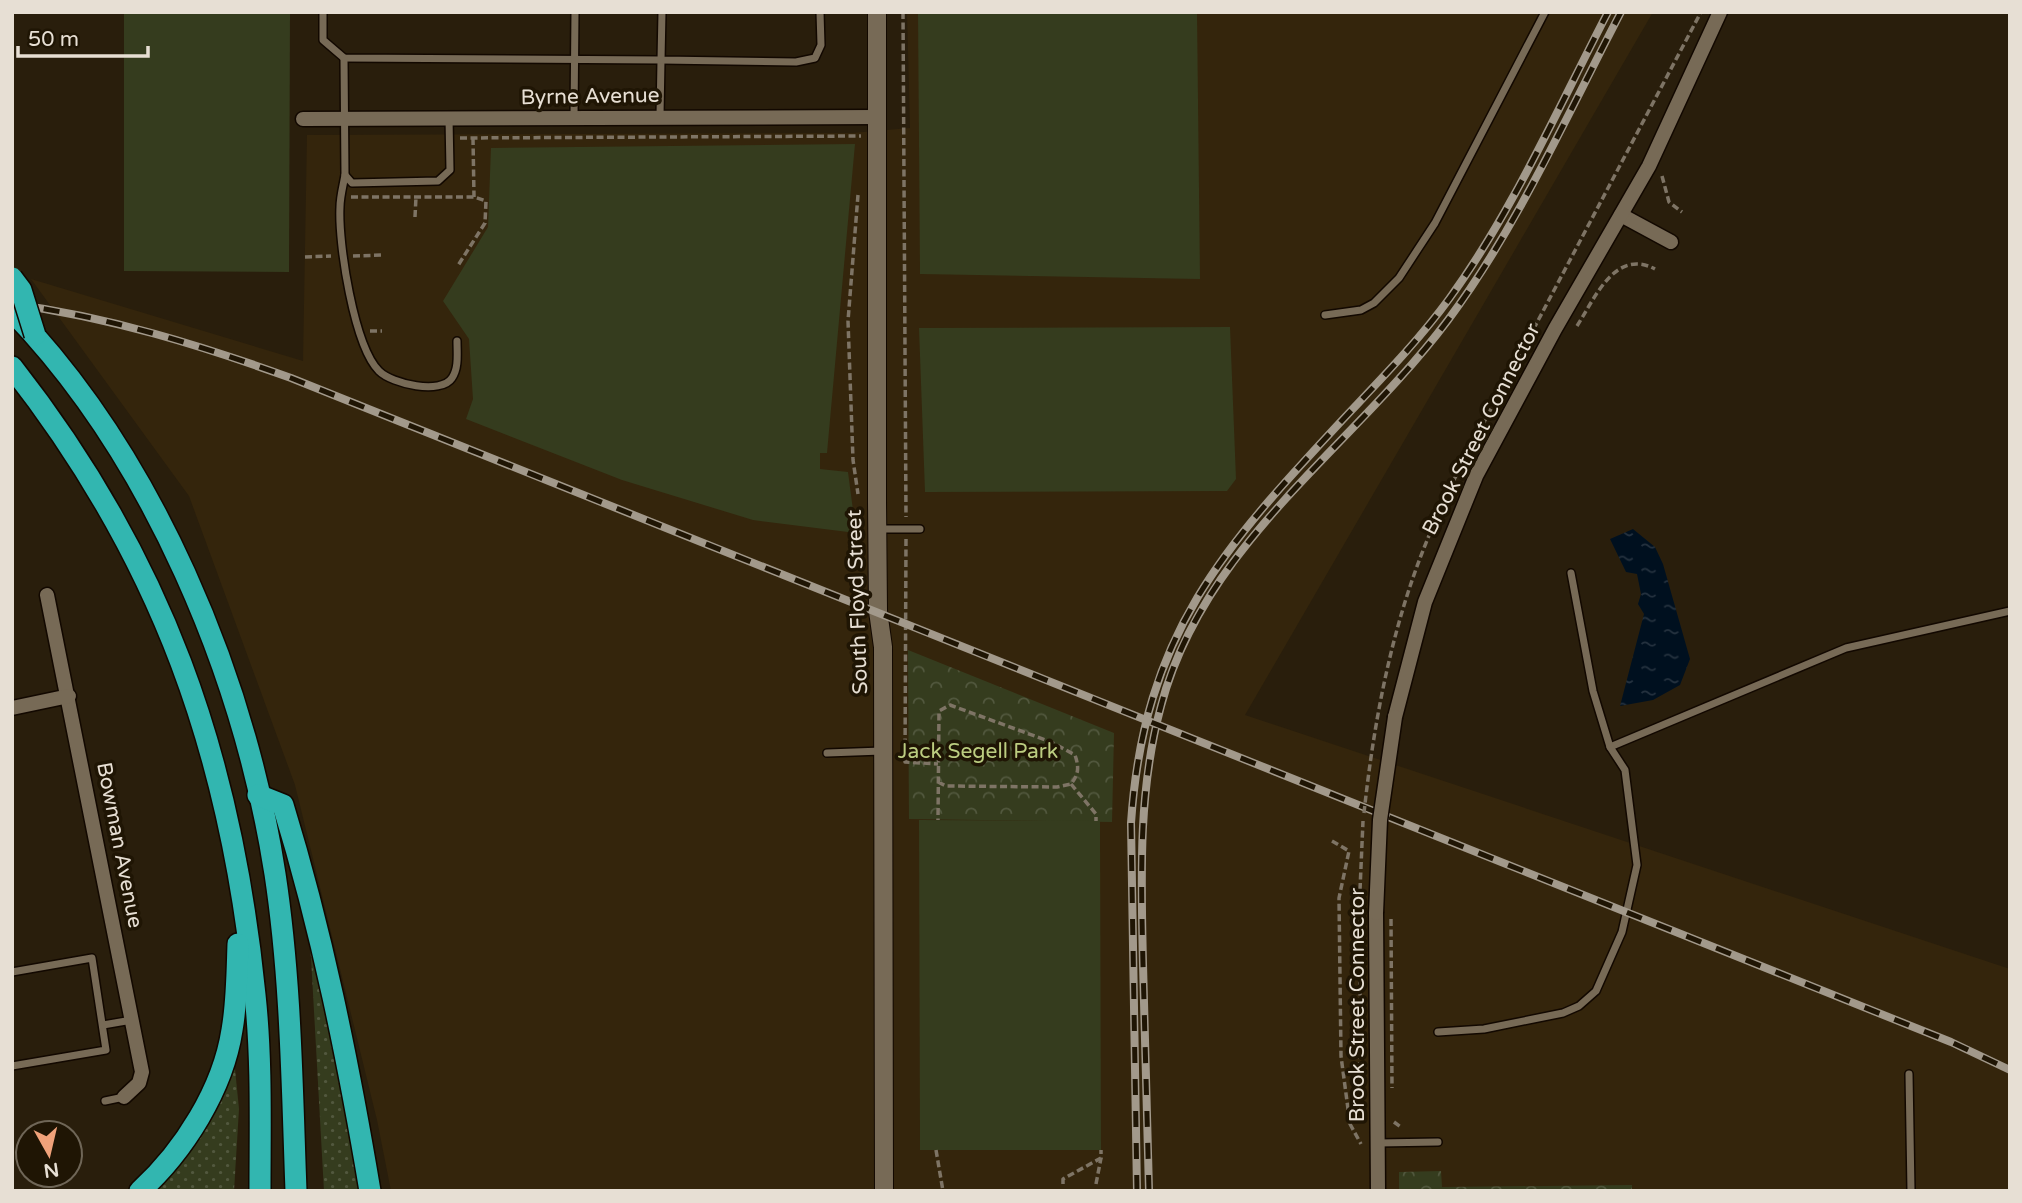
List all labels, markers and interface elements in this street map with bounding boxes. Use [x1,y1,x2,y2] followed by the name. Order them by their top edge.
[18,14,147,58] scale bar
[28,27,79,52] text: 50 m
[520,83,660,110] street label: Byrne Avenue
[1417,319,1546,539] street label: Brook Street Connector
[842,509,873,695] street label: South Floyd Street
[898,739,1058,764] park label: Jack Segell Park
[91,760,148,930] street label: Bowman Avenue
[1345,888,1370,1122] street label: Brook Street Connector
[14,1119,84,1189] north arrow
[42,1158,60,1182] text: N

